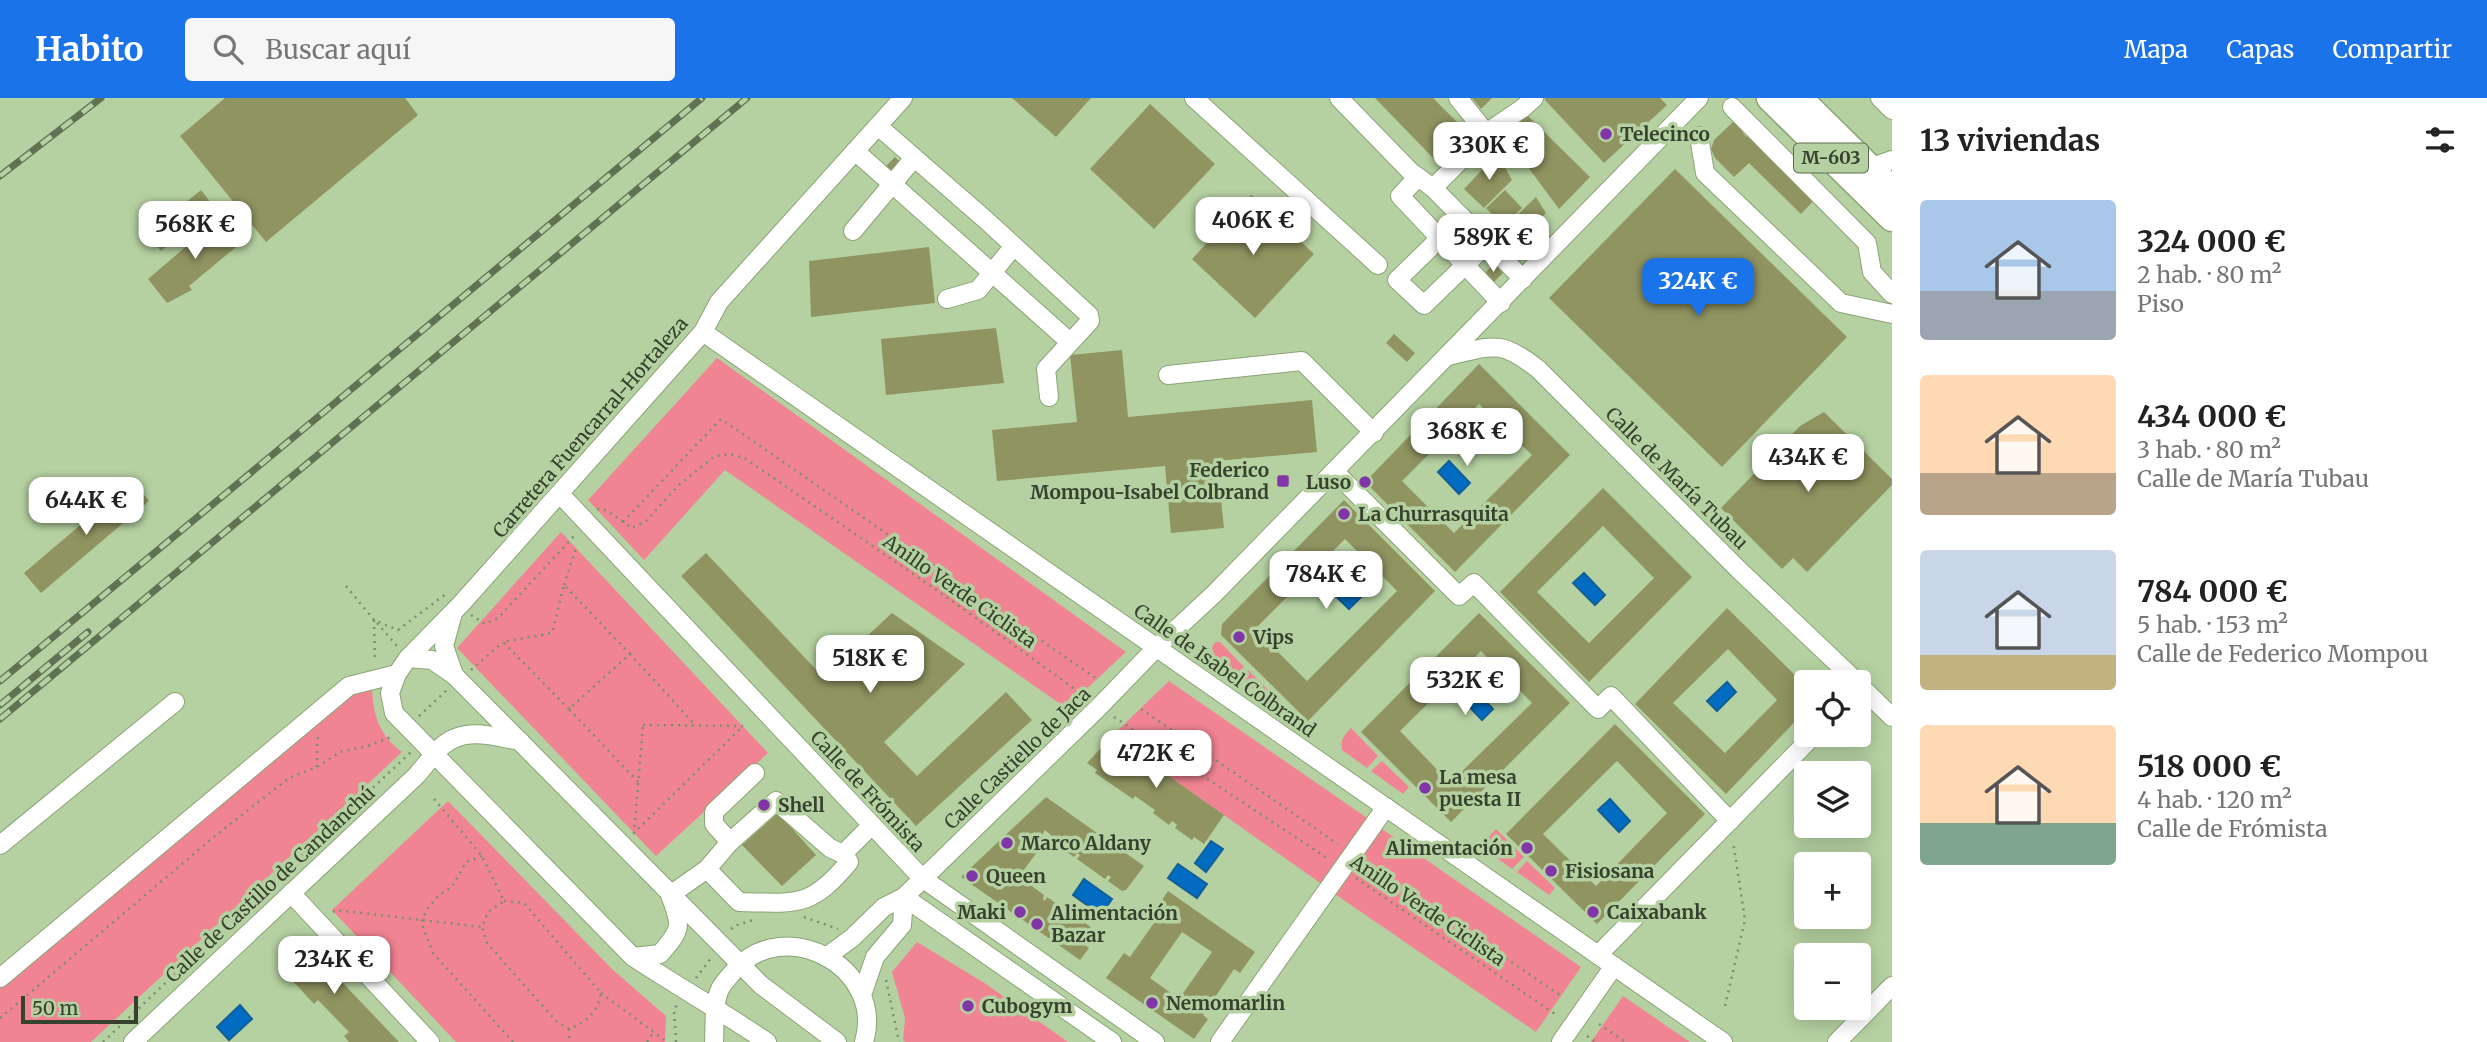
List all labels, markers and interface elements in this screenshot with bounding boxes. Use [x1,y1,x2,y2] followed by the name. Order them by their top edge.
[185,18,675,81] search box
[35,29,143,70] text: Habito
[209,30,247,68] icon: search
[265,33,411,66] text: Buscar aquí
[2124,34,2188,65] text: Mapa
[2226,34,2294,65] text: Capas
[2332,34,2452,65] text: Compartir
[1920,121,2100,159] text: 13 viviendas
[2421,121,2459,159] icon: filters
[1432,122,1546,182] pin: 330K €
[1620,122,1710,146] place label: Telecinco
[1598,126,1614,142] marker: Telecinco
[1449,130,1529,159] text: 330K €
[1794,144,1868,172] road number: M-603
[1196,198,1310,257] pin: 406K €
[138,202,252,261] pin: 568K €
[1212,205,1294,234] text: 406K €
[155,209,235,238] text: 568K €
[1436,214,1550,274] pin: 589K €
[1453,222,1533,251] text: 589K €
[2137,222,2286,260] text: 324 000 €
[1976,228,2060,312] icon: home
[1641,258,1755,318] pin: 324K €
[2137,260,2281,289] text: 2 hab. · 80 m²
[1658,266,1738,295] text: 324K €
[2137,289,2184,318] text: Piso
[487,311,693,543] street label: Carretera Fuencarral-Hortaleza
[2137,397,2286,435] text: 434 000 €
[1601,402,1753,554] street label: Calle de María Tubau
[1976,403,2060,487] icon: home
[1410,408,1524,468] pin: 368K €
[1427,416,1507,445] text: 368K €
[1751,434,1865,494] pin: 434K €
[2137,435,2281,464] text: 3 hab. · 80 m²
[1768,442,1848,471] text: 434K €
[1030,458,1269,504] place label: Federico Mompou-Isabel Colbrand
[2137,464,2369,493] text: Calle de María Tubau
[1306,470,1351,494] place label: Luso
[1275,473,1291,489] marker: Federico Mompou-Isabel Colbrand
[1357,474,1373,490] marker: Luso
[29,478,143,537] pin: 644K €
[45,485,127,514] text: 644K €
[1358,502,1509,526] place label: La Churrasquita
[1336,506,1352,522] marker: La Churrasquita
[878,528,1041,653] street label: Anillo Verde Ciclista
[1269,552,1383,611] pin: 784K €
[1286,559,1366,588] text: 784K €
[2137,572,2288,610] text: 784 000 €
[1976,578,2060,662] icon: home
[1129,598,1321,742] street label: Calle de Isabel Colbrand
[2137,610,2288,639] text: 5 hab. · 153 m²
[1252,625,1294,649] place label: Vips
[1231,629,1247,645] marker: Vips
[813,636,927,695] pin: 518K €
[2137,639,2428,668] text: Calle de Federico Mompou
[832,643,908,672] text: 518K €
[1408,658,1522,717] pin: 532K €
[1426,665,1504,694] text: 532K €
[1794,670,1871,1020] map controls
[1794,670,1871,747] button: locate
[939,682,1095,834] street label: Calle Castiello de Jaca
[806,725,930,857] street label: Calle de Frómista
[1099,730,1213,790] pin: 472K €
[1117,738,1195,767] text: 472K €
[2137,747,2281,785] text: 518 000 €
[1976,753,2060,837] icon: home
[1794,761,1871,838] button: layers
[1439,765,1521,811] place label: La mesa puesta II
[1417,780,1433,796] marker: La mesa puesta II
[160,781,380,987] street label: Calle de Castillo de Candanchú
[2137,785,2292,814] text: 4 hab. · 120 m²
[778,793,825,817] place label: Shell
[756,797,772,813] marker: Shell
[2137,814,2327,843] text: Calle de Frómista
[1021,831,1152,855] place label: Marco Aldany
[999,835,1015,851] marker: Marco Aldany
[1385,836,1513,860] place label: Alimentación
[1519,840,1535,856] marker: Alimentación
[1345,849,1510,971] street label: Anillo Verde Ciclista
[1794,852,1871,929] button: +
[1565,859,1655,883] place label: Fisiosana
[1543,863,1559,879] marker: Fisiosana
[986,864,1046,888] place label: Queen
[964,868,980,884] marker: Queen
[957,900,1007,924] place label: Maki
[1607,900,1707,924] place label: Caixabank
[1050,901,1178,947] place label: Alimentación Bazar
[1012,904,1028,920] marker: Maki
[1585,904,1601,920] marker: Caixabank
[1029,916,1045,932] marker: Alimentación Bazar
[277,936,391,996] pin: 234K €
[1794,943,1871,1020] button: −
[294,944,374,973] text: 234K €
[1166,991,1285,1015] place label: Nemomarlin
[21,993,138,1025] scale bar
[982,994,1072,1018] place label: Cubogym
[1144,995,1160,1011] marker: Nemomarlin
[32,996,78,1020] text: 50 m
[960,998,976,1014] marker: Cubogym

